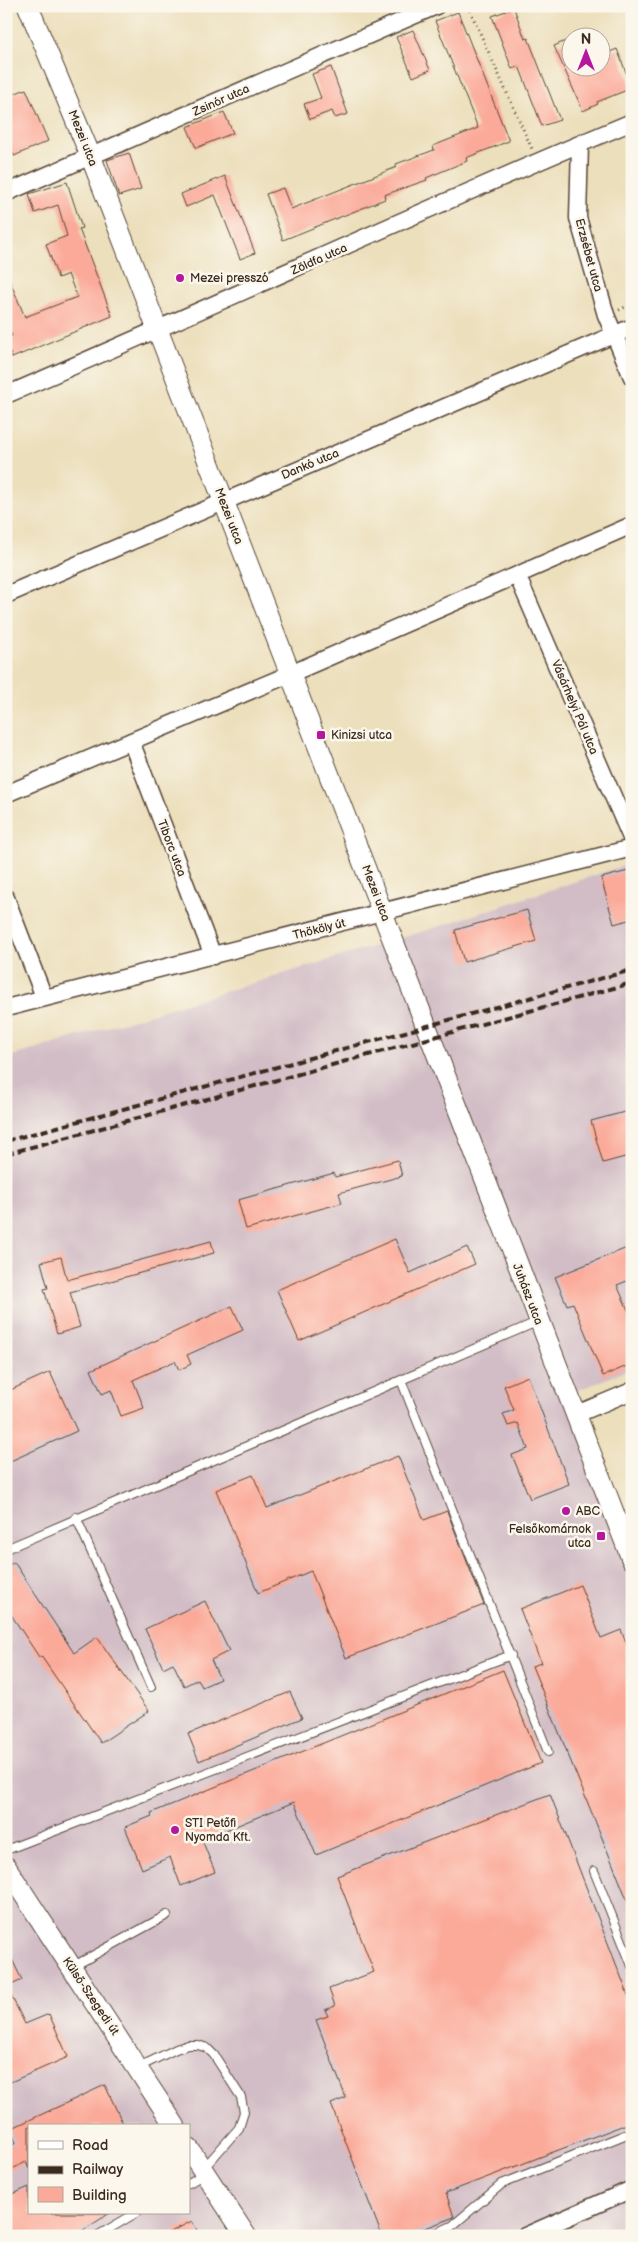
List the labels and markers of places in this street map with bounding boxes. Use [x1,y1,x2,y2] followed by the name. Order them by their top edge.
[190,271,269,286] place label: Mezei presszó
[174,272,186,284] marker: Mezei presszó
[331,728,392,743] place label: Kinizsi utca
[315,729,327,741] marker: Kinizsi utca
[576,1504,601,1519] place label: ABC
[560,1505,572,1517] marker: ABC
[509,1522,591,1551] place label: Felsőkomárnok utca
[595,1530,607,1542] marker: Felsőkomárnok utca
[185,1816,250,1845] place label: STI Petőfi Nyomda Kft.
[169,1824,181,1836] marker: STI Petőfi Nyomda Kft.

